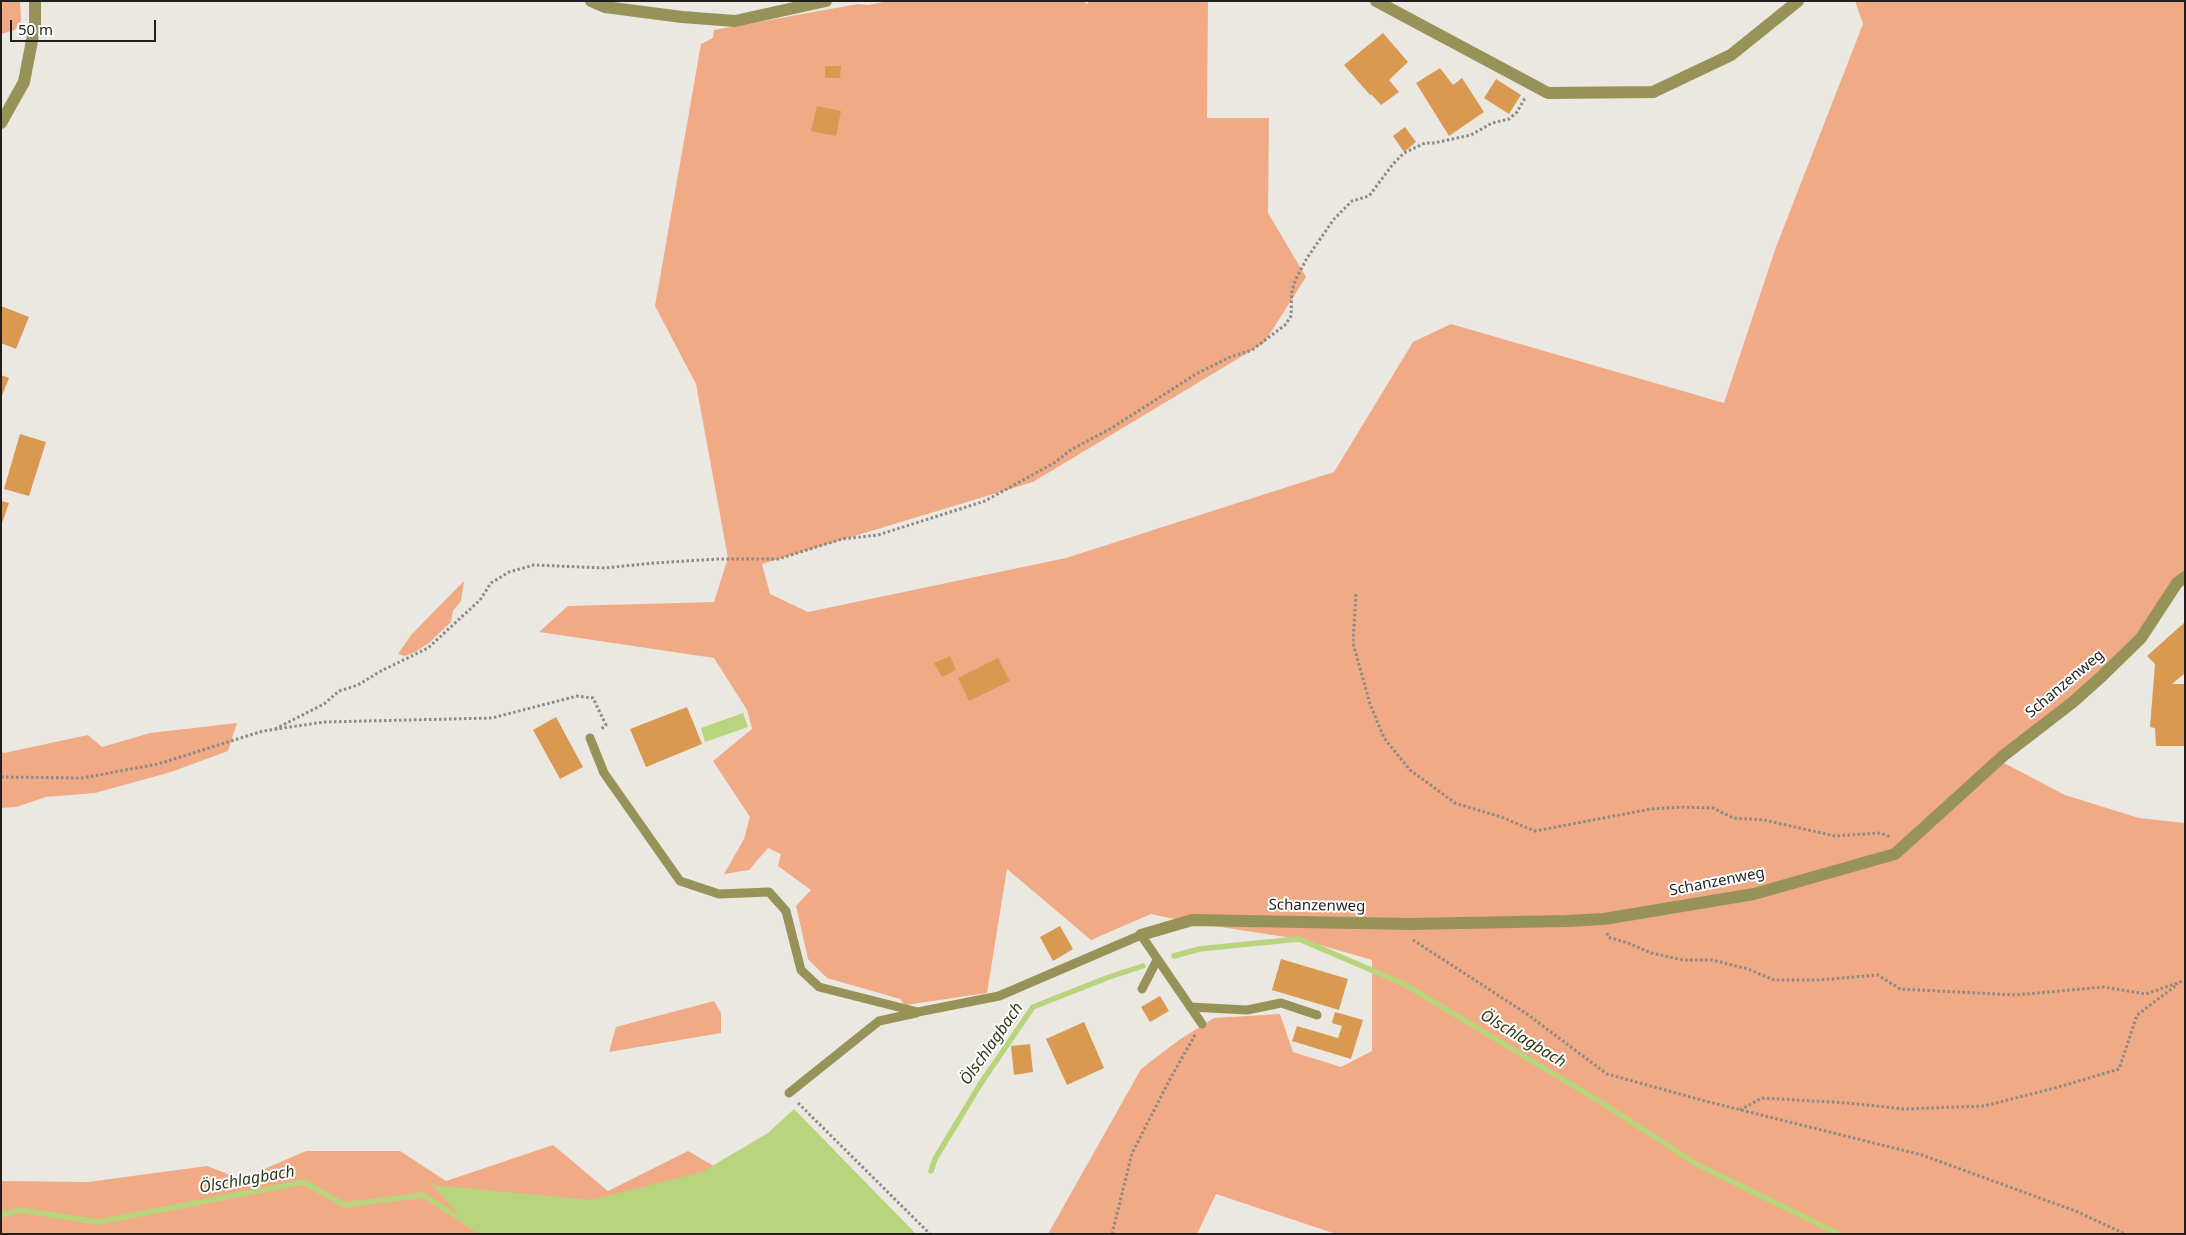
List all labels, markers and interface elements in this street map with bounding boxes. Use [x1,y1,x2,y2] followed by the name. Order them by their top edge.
[12,10,159,42] scale bar
[18,19,53,39] text: 50 m
[2022,646,2108,722] street label: Schanzenweg
[1668,864,1766,900] street label: Schanzenweg
[1269,896,1365,916] street label: Schanzenweg
[956,999,1028,1089] water label: Ölschlagbach
[1477,1006,1569,1072] water label: Ölschlagbach
[198,1162,296,1198] water label: Ölschlagbach

